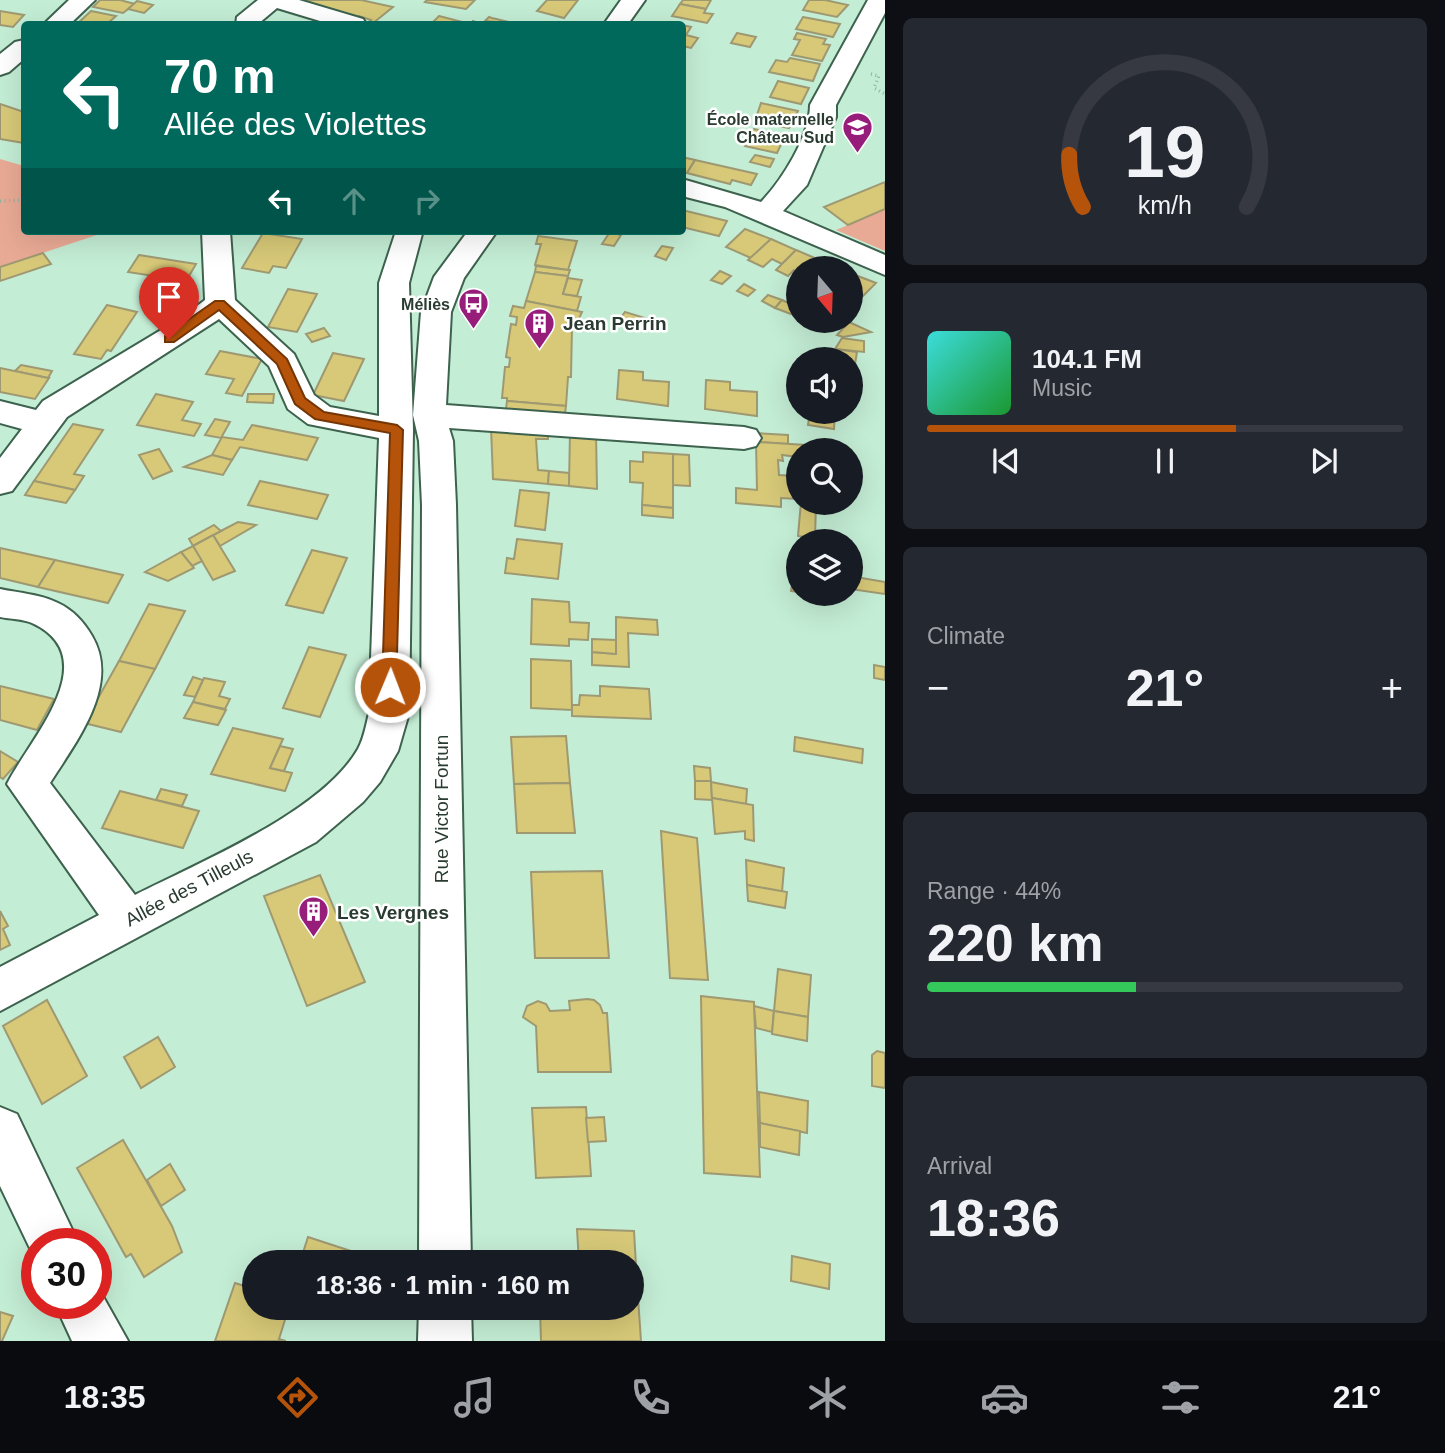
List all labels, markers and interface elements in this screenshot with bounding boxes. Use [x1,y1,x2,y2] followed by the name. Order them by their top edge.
[49,49,140,140] icon: left
[164,49,276,103] text: 70 m
[164,106,427,142] text: Allée des Violettes
[707,110,834,146] place label: École maternelle Château Sud
[840,111,874,155] school or university icon: École maternelle Château Sud
[1125,112,1205,193] text: 19
[262,182,300,220] icon: left
[335,182,373,220] icon: ahead
[408,182,446,220] icon: right
[1138,191,1192,219] text: km/h
[786,256,863,332] north arrow
[786,256,863,606] map controls
[139,267,199,339] pin
[150,278,188,316] icon: arrive
[456,287,490,331] bus stop icon: Méliès
[401,296,450,313] place label: Méliès
[523,306,557,350] building icon: Jean Perrin
[563,313,667,334] place label: Jean Perrin
[1032,344,1142,374] text: 104.1 FM
[786,347,863,424] button: sound
[1032,375,1092,401] text: Music
[786,438,863,515] button: search
[987,442,1025,480] icon: previous
[1146,442,1184,480] icon: pause
[1305,442,1343,480] icon: next
[786,529,863,606] button: layers
[927,623,1005,649] text: Climate
[353,650,427,724] position arrow
[1126,659,1204,717] text: 21°
[927,667,949,709] text: −
[1381,667,1403,709] text: +
[431,735,452,883] street label: Rue Victor Fortun
[122,846,256,930] street label: Allée des Tilleuls
[927,878,1061,904] text: Range · 44%
[297,895,331,939] building icon: Les Vergnes
[337,902,449,923] place label: Les Vergnes
[927,914,1103,972] text: 220 km
[927,1153,992,1179] text: Arrival
[927,1189,1060,1247] text: 18:36
[21,1228,112,1319] speed limit sign: 30
[316,1270,570,1300] text: 18:36 · 1 min · 160 m
[273,1373,322,1422] icon: directions
[450,1373,499,1422] icon: music
[626,1373,675,1422] icon: phone
[803,1373,852,1422] icon: climate
[980,1373,1029,1422] icon: car
[1156,1373,1205,1422] icon: filters
[64,1379,146,1415] text: 18:35
[1333,1379,1381,1415] text: 21°

